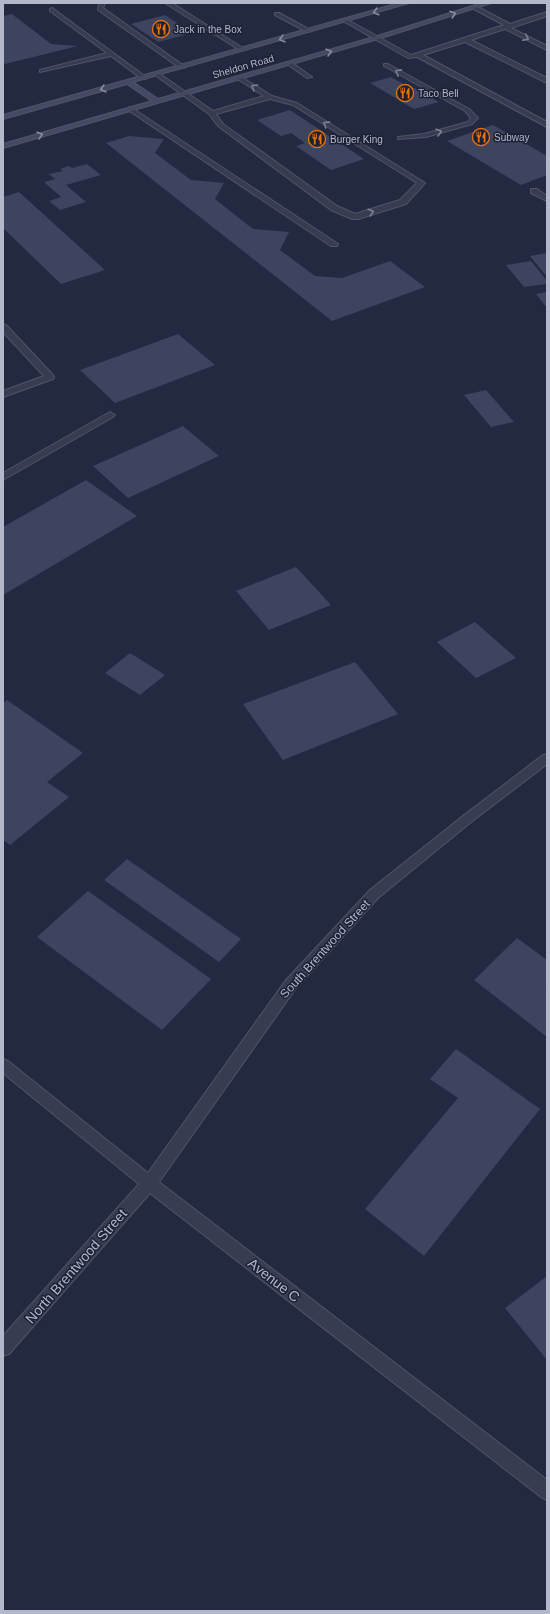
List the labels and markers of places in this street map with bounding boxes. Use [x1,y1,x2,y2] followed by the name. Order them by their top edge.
[151,19,171,39] restaurant icon: Jack in the Box
[174,24,242,35] place label: Jack in the Box
[395,83,415,103] restaurant icon: Taco Bell
[418,88,459,99] place label: Taco Bell
[471,127,491,147] restaurant icon: Subway
[307,129,327,149] restaurant icon: Burger King
[494,132,530,143] place label: Subway
[330,134,383,145] place label: Burger King

